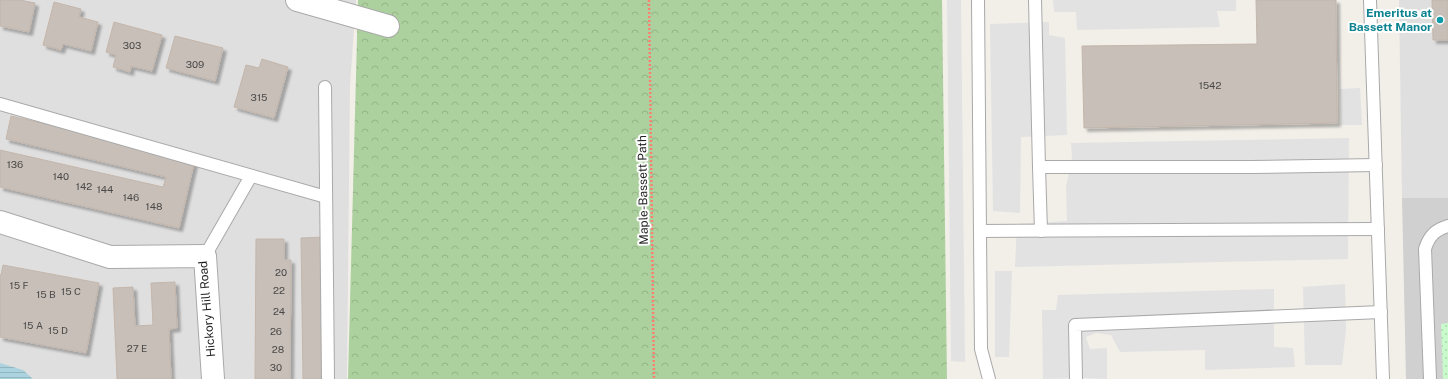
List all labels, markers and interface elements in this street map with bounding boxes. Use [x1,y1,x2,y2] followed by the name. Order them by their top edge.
[1349,6,1432,34] place label: Emeritus at Bassett Manor
[1435,15,1445,25] marker: Emeritus at Bassett Manor
[123,39,141,51] house number: 303
[186,58,204,70] house number: 309
[1199,79,1221,91] house number: 1542
[251,91,267,103] house number: 315
[635,135,651,245] street label: Maple-Bassett Path
[7,158,23,170] house number: 136
[53,170,69,182] house number: 140
[76,180,92,192] house number: 142
[97,183,113,195] house number: 144
[123,191,139,203] house number: 146
[146,200,162,212] house number: 148
[196,260,218,358] street label: Hickory Hill Road
[275,266,287,278] house number: 20
[10,279,28,291] house number: 15 F
[273,284,285,296] house number: 22
[61,285,81,297] house number: 15 C
[36,288,56,300] house number: 15 B
[273,305,285,317] house number: 24
[23,319,43,331] house number: 15 A
[48,324,68,336] house number: 15 D
[270,325,282,337] house number: 26
[127,342,147,354] house number: 27 E
[272,343,284,355] house number: 28
[270,361,282,373] house number: 30

